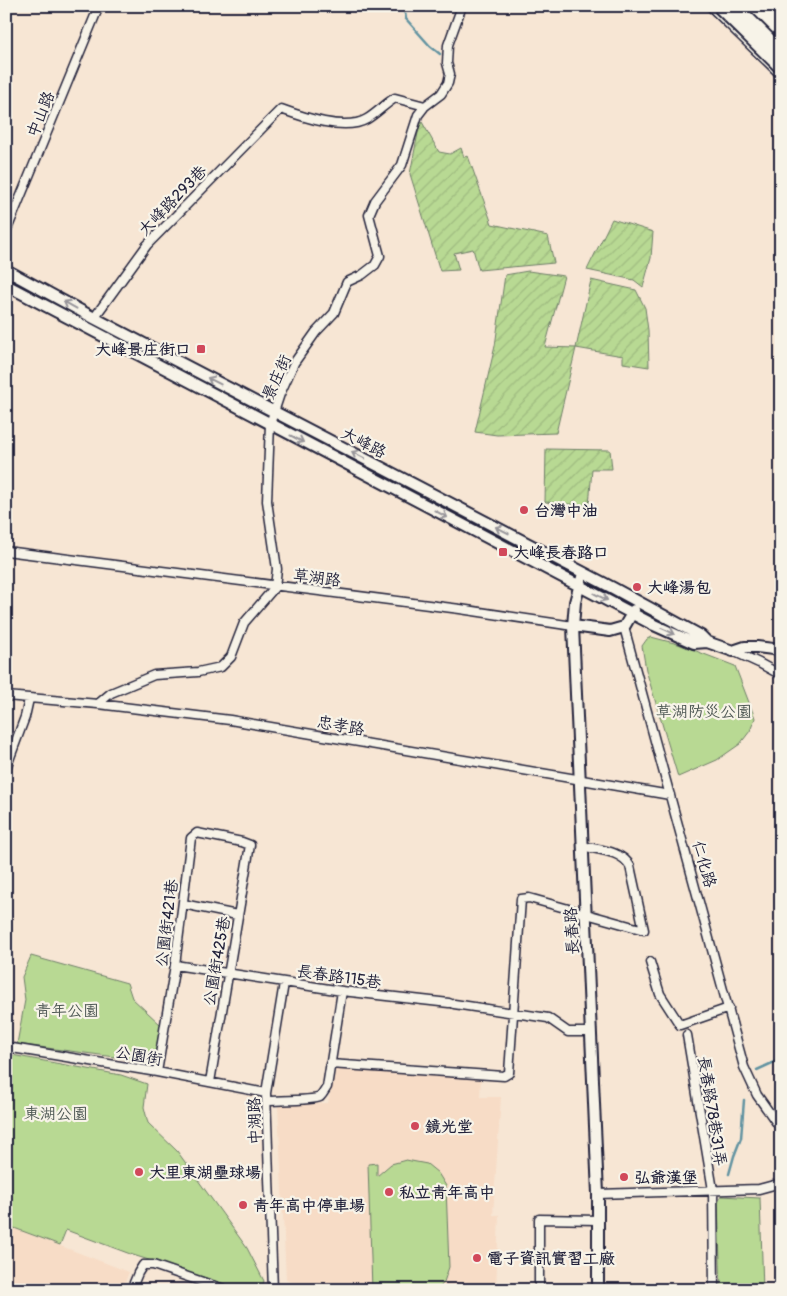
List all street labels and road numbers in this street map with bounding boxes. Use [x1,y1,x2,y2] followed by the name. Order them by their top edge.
[23,88,59,140] street label: 中山路
[134,161,211,240] street label: 大峰路293巷
[258,351,296,403] street label: 景庄街
[338,423,389,463] street label: 大峰路
[292,565,342,591] street label: 草湖路
[315,712,366,740] street label: 忠孝路
[688,838,720,890] street label: 仁化路
[152,878,182,968] street label: 公園街421巷
[561,906,583,955] street label: 長春路
[199,915,235,1008] street label: 公園街425巷
[295,961,382,993] street label: 長春路115巷
[113,1042,164,1070] street label: 公園街
[693,1054,731,1168] street label: 長春路78巷31弄
[244,1097,266,1145] street label: 中湖路

